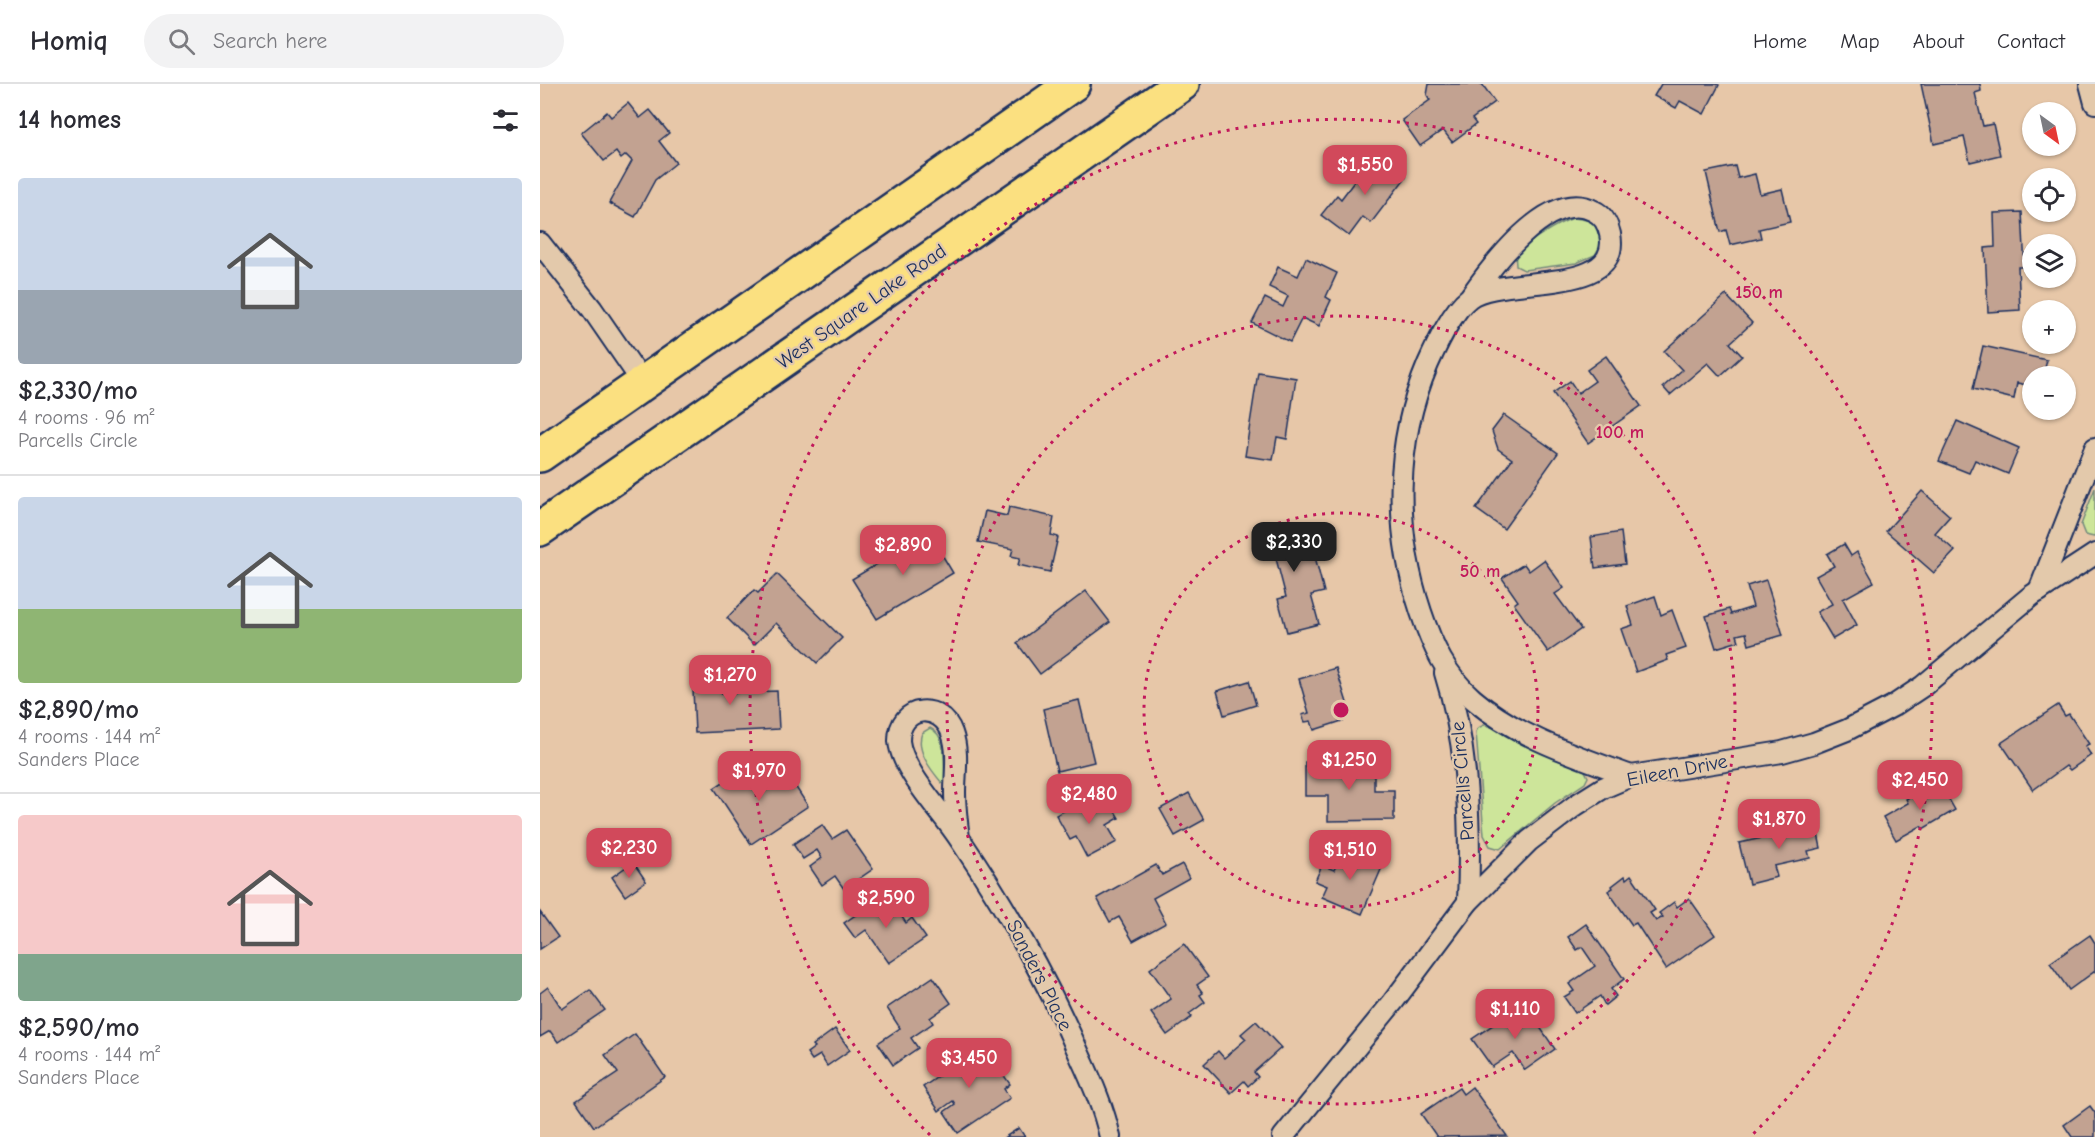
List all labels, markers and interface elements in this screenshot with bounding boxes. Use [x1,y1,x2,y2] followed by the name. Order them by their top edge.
[144,14,564,68] search box
[30,25,108,57] text: Homiq
[165,25,198,58] icon: search
[213,28,327,54] text: Search here
[1753,29,1807,53] text: Home
[1840,29,1880,53] text: Map
[1913,29,1964,53] text: About
[1997,29,2065,53] text: Contact
[2022,102,2076,156] north arrow
[2022,102,2076,420] map controls
[489,104,522,137] icon: filters
[18,105,121,135] text: 14 homes
[1316,145,1414,196] pin: $1,550
[1337,153,1393,176] text: $1,550
[2022,168,2076,222] button: locate
[216,217,324,325] icon: home
[2022,234,2076,288] button: layers
[772,239,951,374] street label: West Square Lake Road
[1735,282,1783,303] text: 150 m
[2022,300,2076,354] button: +
[2022,366,2076,420] button: −
[18,376,138,406] text: $2,330/mo
[18,406,155,429] text: 4 rooms · 96 m²
[1596,422,1644,443] text: 100 m
[18,429,138,452] text: Parcells Circle
[1245,522,1343,573] pin: $2,330
[854,525,952,576] pin: $2,890
[1266,530,1322,553] text: $2,330
[874,533,932,556] text: $2,890
[216,536,324,644] icon: home
[1460,561,1500,582] text: 50 m
[681,655,779,706] pin: $1,270
[703,663,757,686] text: $1,270
[18,695,139,725] text: $2,890/mo
[1331,700,1351,720] centre of rings
[1446,720,1479,842] street label: Parcells Circle
[18,725,160,748] text: 4 rooms · 144 m²
[1300,740,1398,791] pin: $1,250
[18,748,140,771] text: Sanders Place
[1321,748,1377,771] text: $1,250
[1625,749,1729,791] street label: Eileen Drive
[710,751,808,802] pin: $1,970
[732,759,786,782] text: $1,970
[1871,760,1969,811] pin: $2,450
[1891,768,1949,791] text: $2,450
[1040,774,1138,825] pin: $2,480
[1061,782,1117,805] text: $2,480
[1730,799,1828,850] pin: $1,870
[1752,807,1806,830] text: $1,870
[580,828,678,879] pin: $2,230
[1301,830,1399,881] pin: $1,510
[600,836,658,859] text: $2,230
[1323,838,1377,861] text: $1,510
[216,854,324,962] icon: home
[837,878,935,929] pin: $2,590
[857,886,915,909] text: $2,590
[1002,916,1077,1035] street label: Sanders Place
[1466,989,1564,1040] pin: $1,110
[1490,997,1540,1020] text: $1,110
[18,1013,139,1043] text: $2,590/mo
[920,1038,1018,1089] pin: $3,450
[18,1043,160,1066] text: 4 rooms · 144 m²
[940,1046,998,1069] text: $3,450
[18,1066,140,1089] text: Sanders Place

